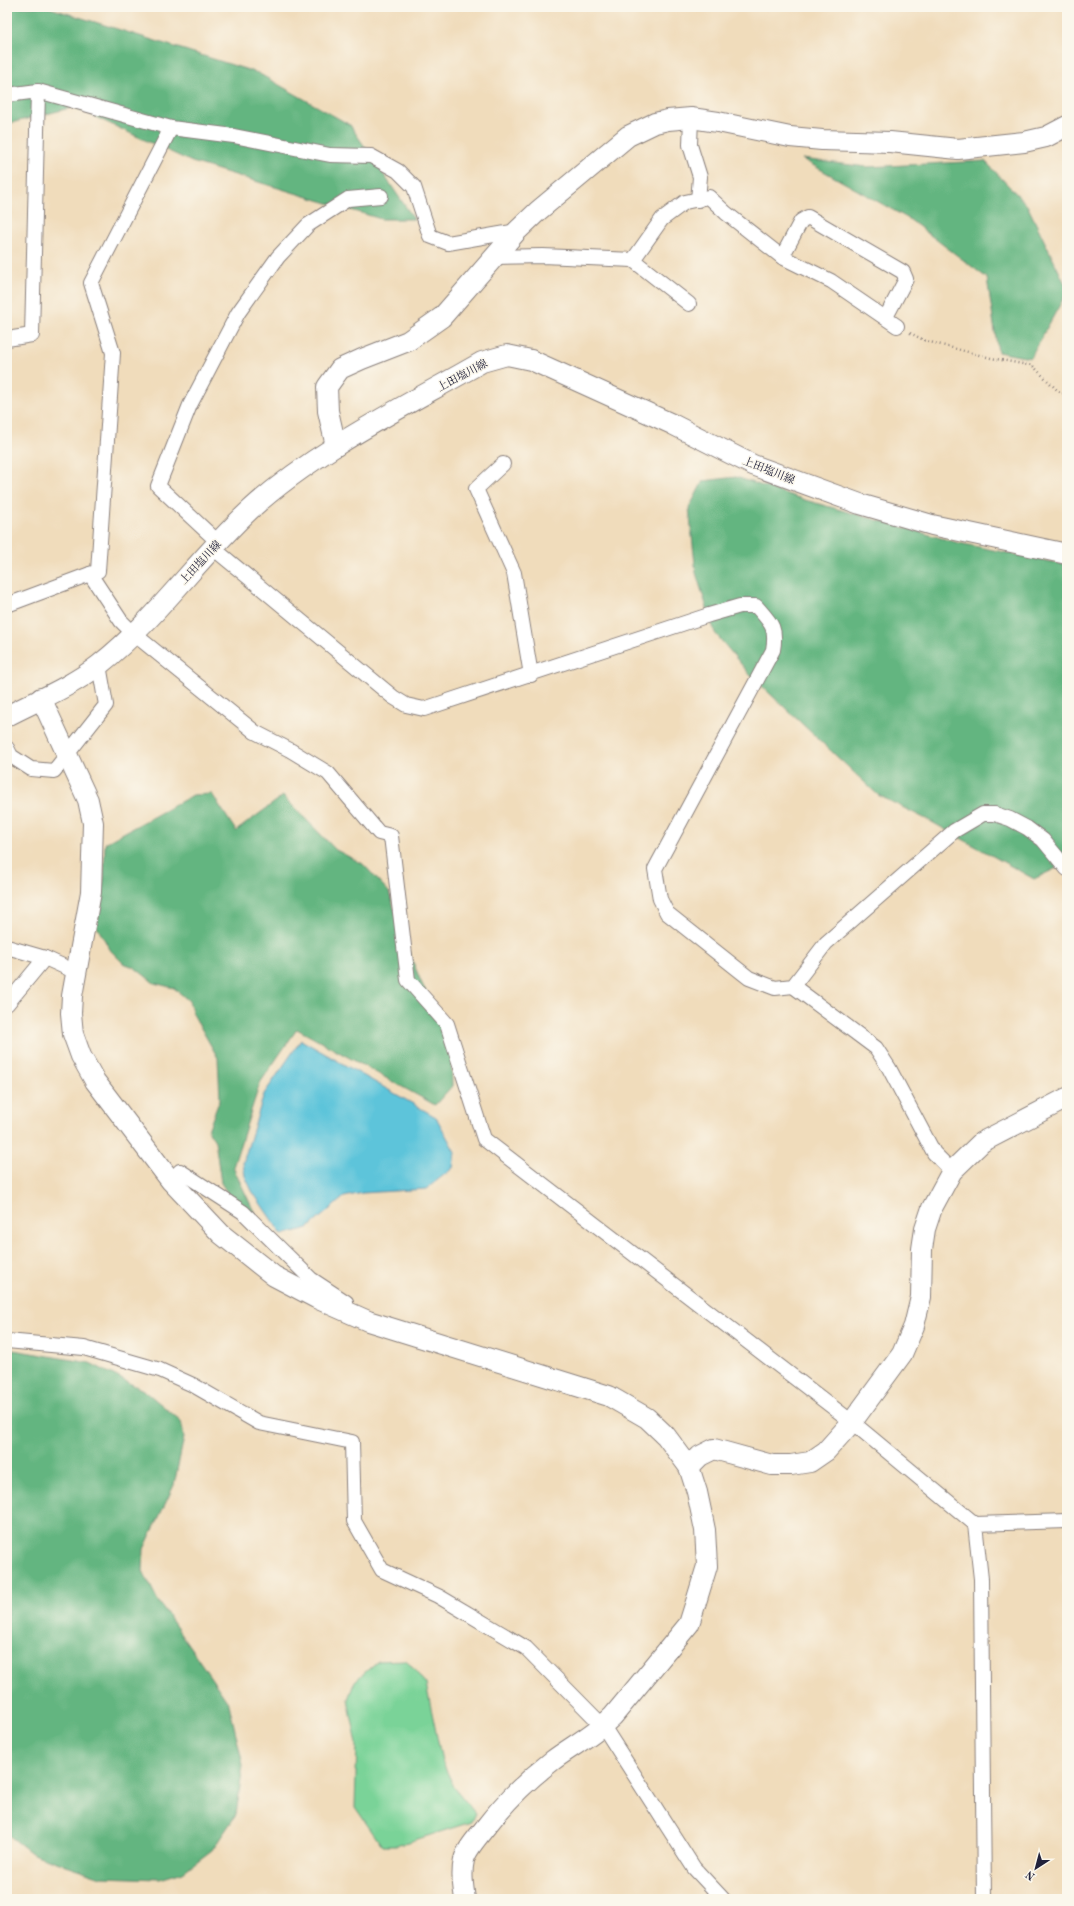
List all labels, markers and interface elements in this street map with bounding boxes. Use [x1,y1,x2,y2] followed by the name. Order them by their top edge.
[435,357,490,394] street label: 上田塩川線
[741,454,797,487] street label: 上田塩川線
[177,538,224,587] street label: 上田塩川線
[1016,1848,1056,1888] north arrow
[1024,1868,1038,1882] text: N

